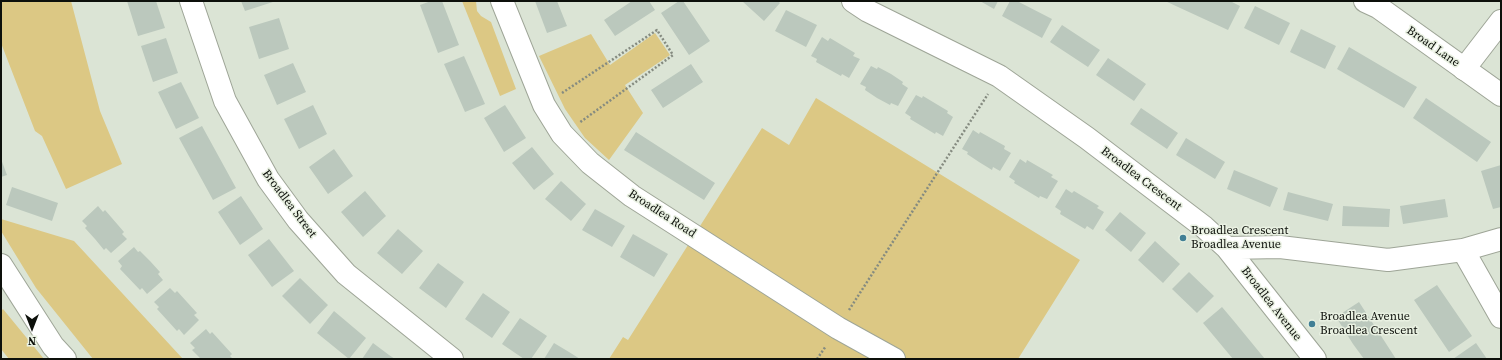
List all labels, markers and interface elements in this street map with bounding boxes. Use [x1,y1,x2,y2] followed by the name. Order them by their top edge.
[1404,23,1462,71] street label: Broad Lane
[1098,144,1184,214] street label: Broadlea Crescent
[259,167,319,241] street label: Broadlea Street
[626,187,698,241] street label: Broadlea Road
[1191,224,1288,252] place label: Broadlea Crescent Broadlea Avenue
[1178,233,1188,243] marker: Broadlea Crescent Broadlea Avenue
[1238,264,1304,344] street label: Broadlea Avenue
[12,308,52,348] north arrow
[1320,310,1417,338] place label: Broadlea Avenue Broadlea Crescent
[1307,319,1317,329] marker: Broadlea Avenue Broadlea Crescent
[28,333,36,348] text: N

